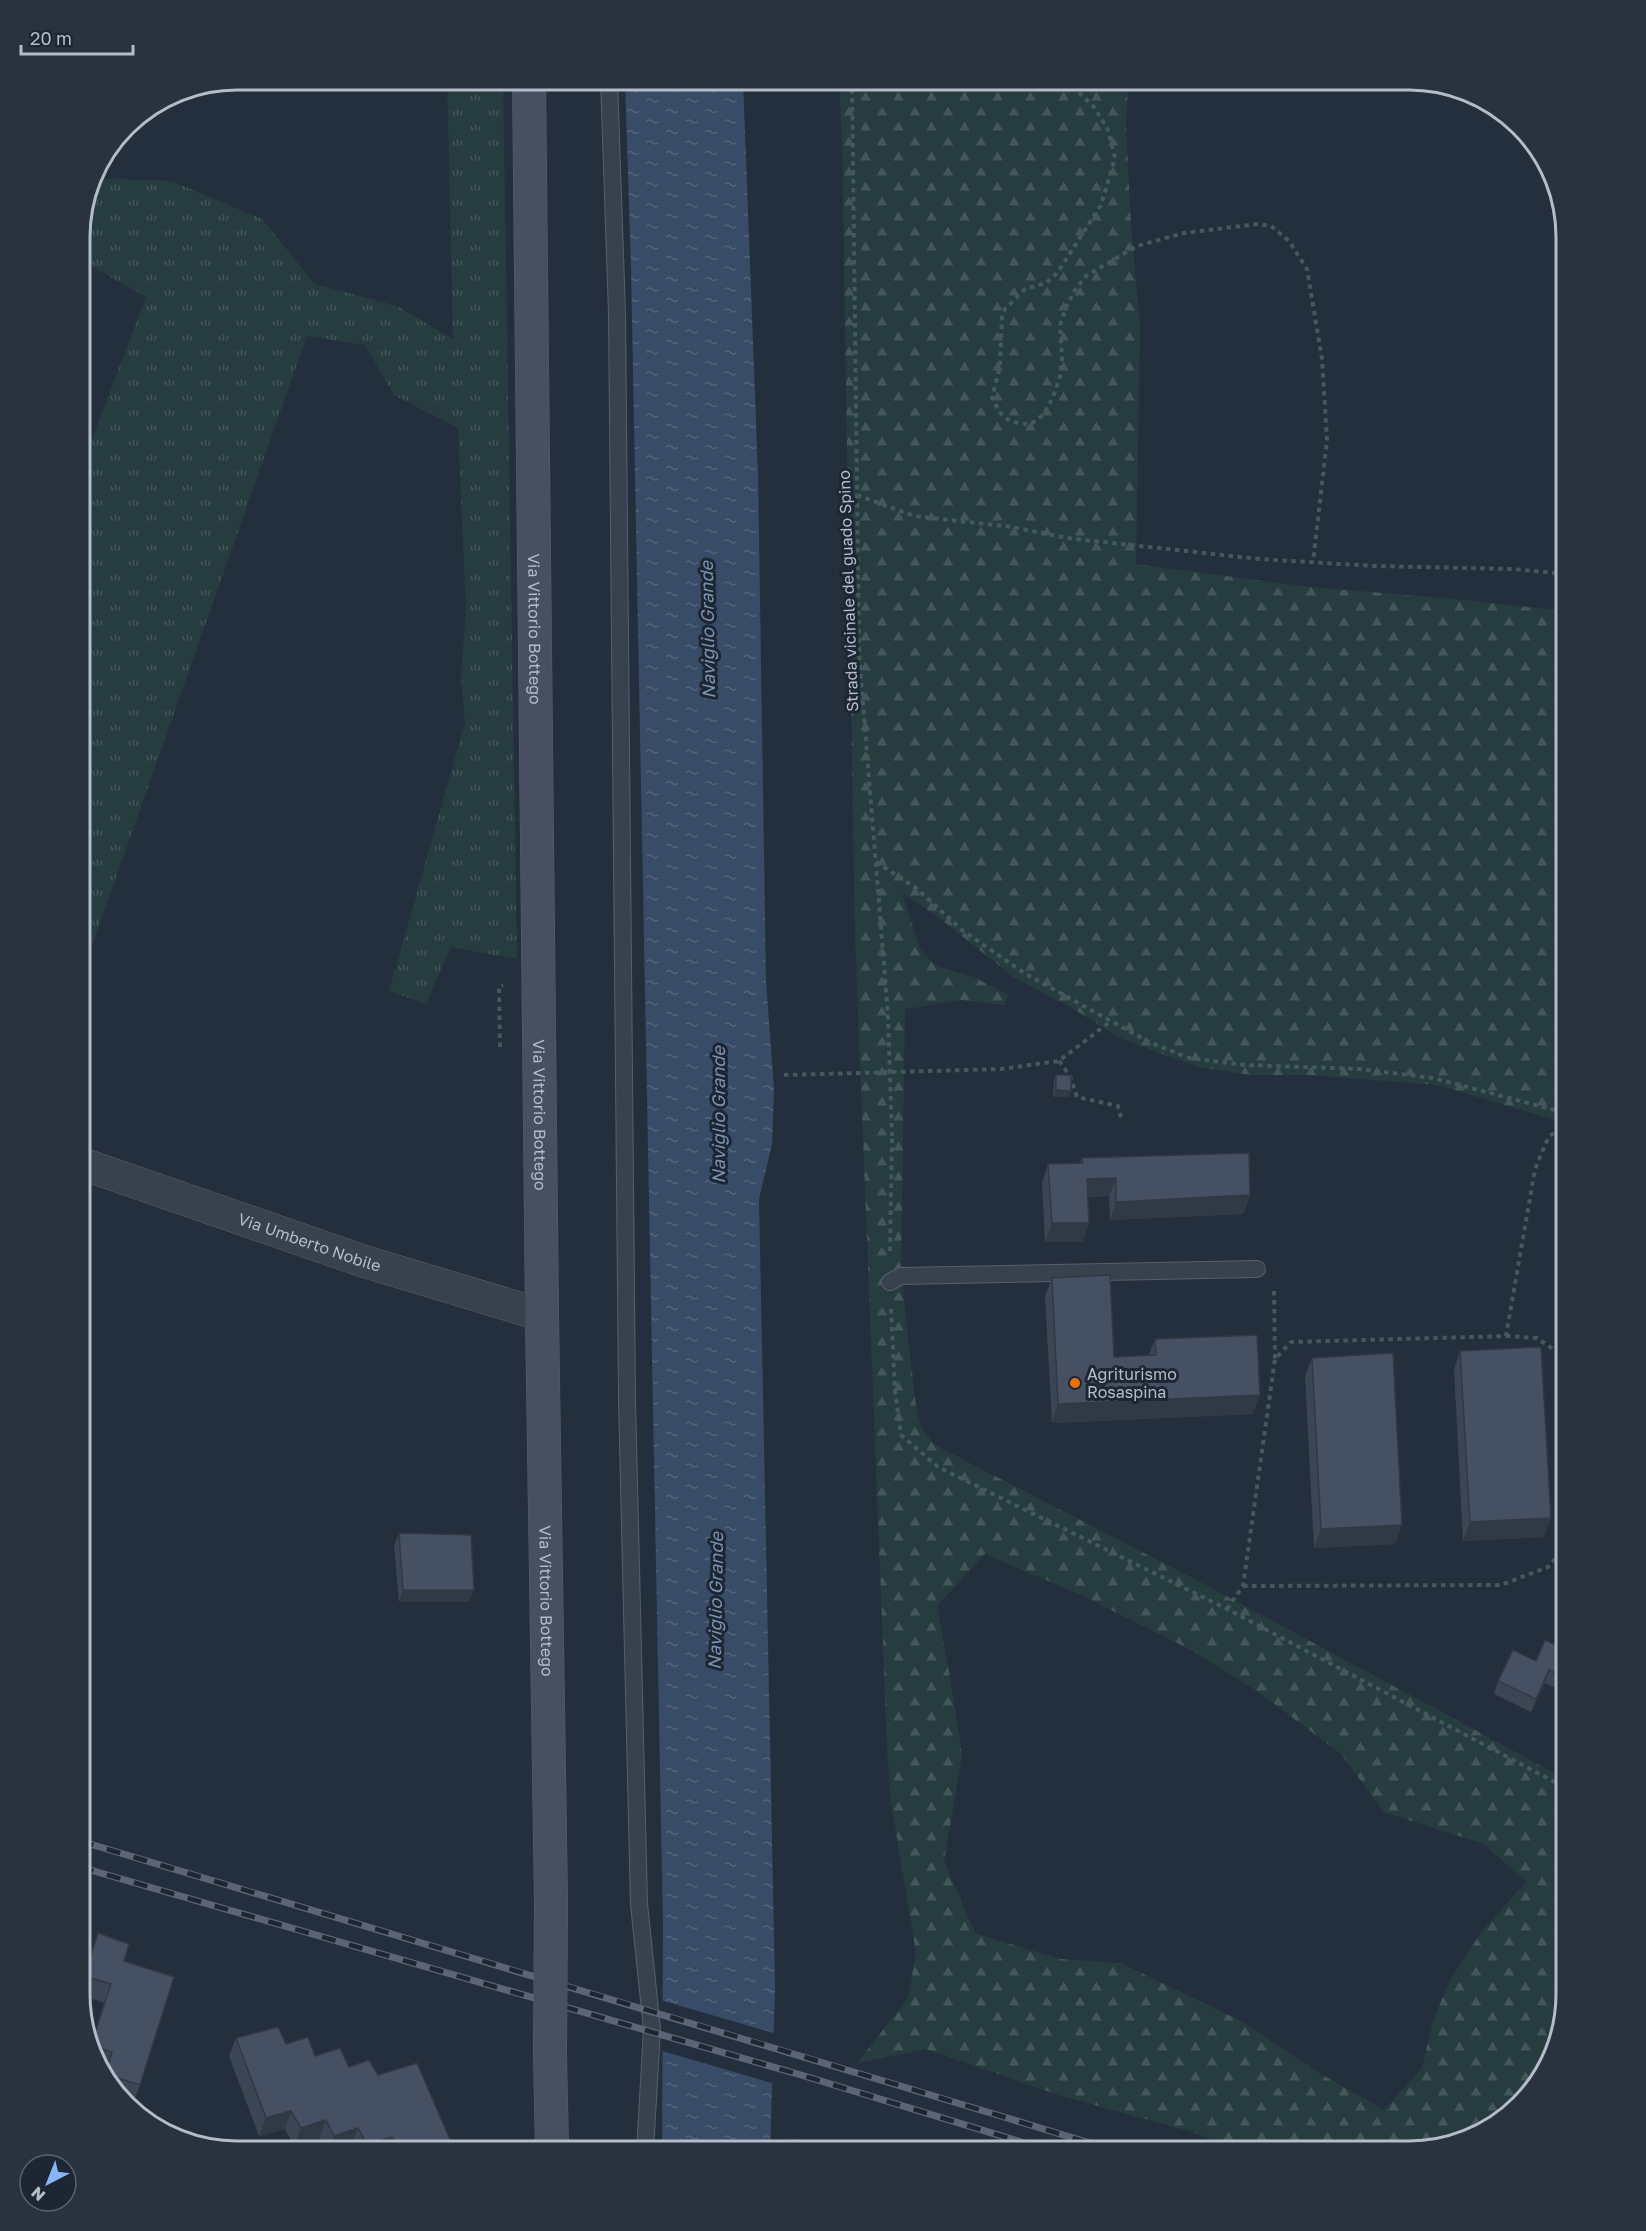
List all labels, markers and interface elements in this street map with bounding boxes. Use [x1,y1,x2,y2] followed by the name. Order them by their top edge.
[21,18,134,56] scale bar
[30,27,72,49] text: 20 m
[834,470,862,712] street label: Strada vicinale del guado Spino
[524,553,546,705] street label: Via Vittorio Bottego
[695,559,719,699] water label: Naviglio Grande
[529,1039,551,1191] street label: Via Vittorio Bottego
[707,1045,729,1184] water label: Naviglio Grande
[236,1209,384,1276] street label: Via Umberto Nobile
[1087,1364,1177,1402] place label: Agriturismo Rosaspina
[1068,1376,1082,1390] marker: Agriturismo Rosaspina
[535,1525,558,1677] street label: Via Vittorio Bottego
[703,1530,727,1670] water label: Naviglio Grande
[18,2153,78,2213] north arrow
[27,2183,49,2206] text: N

